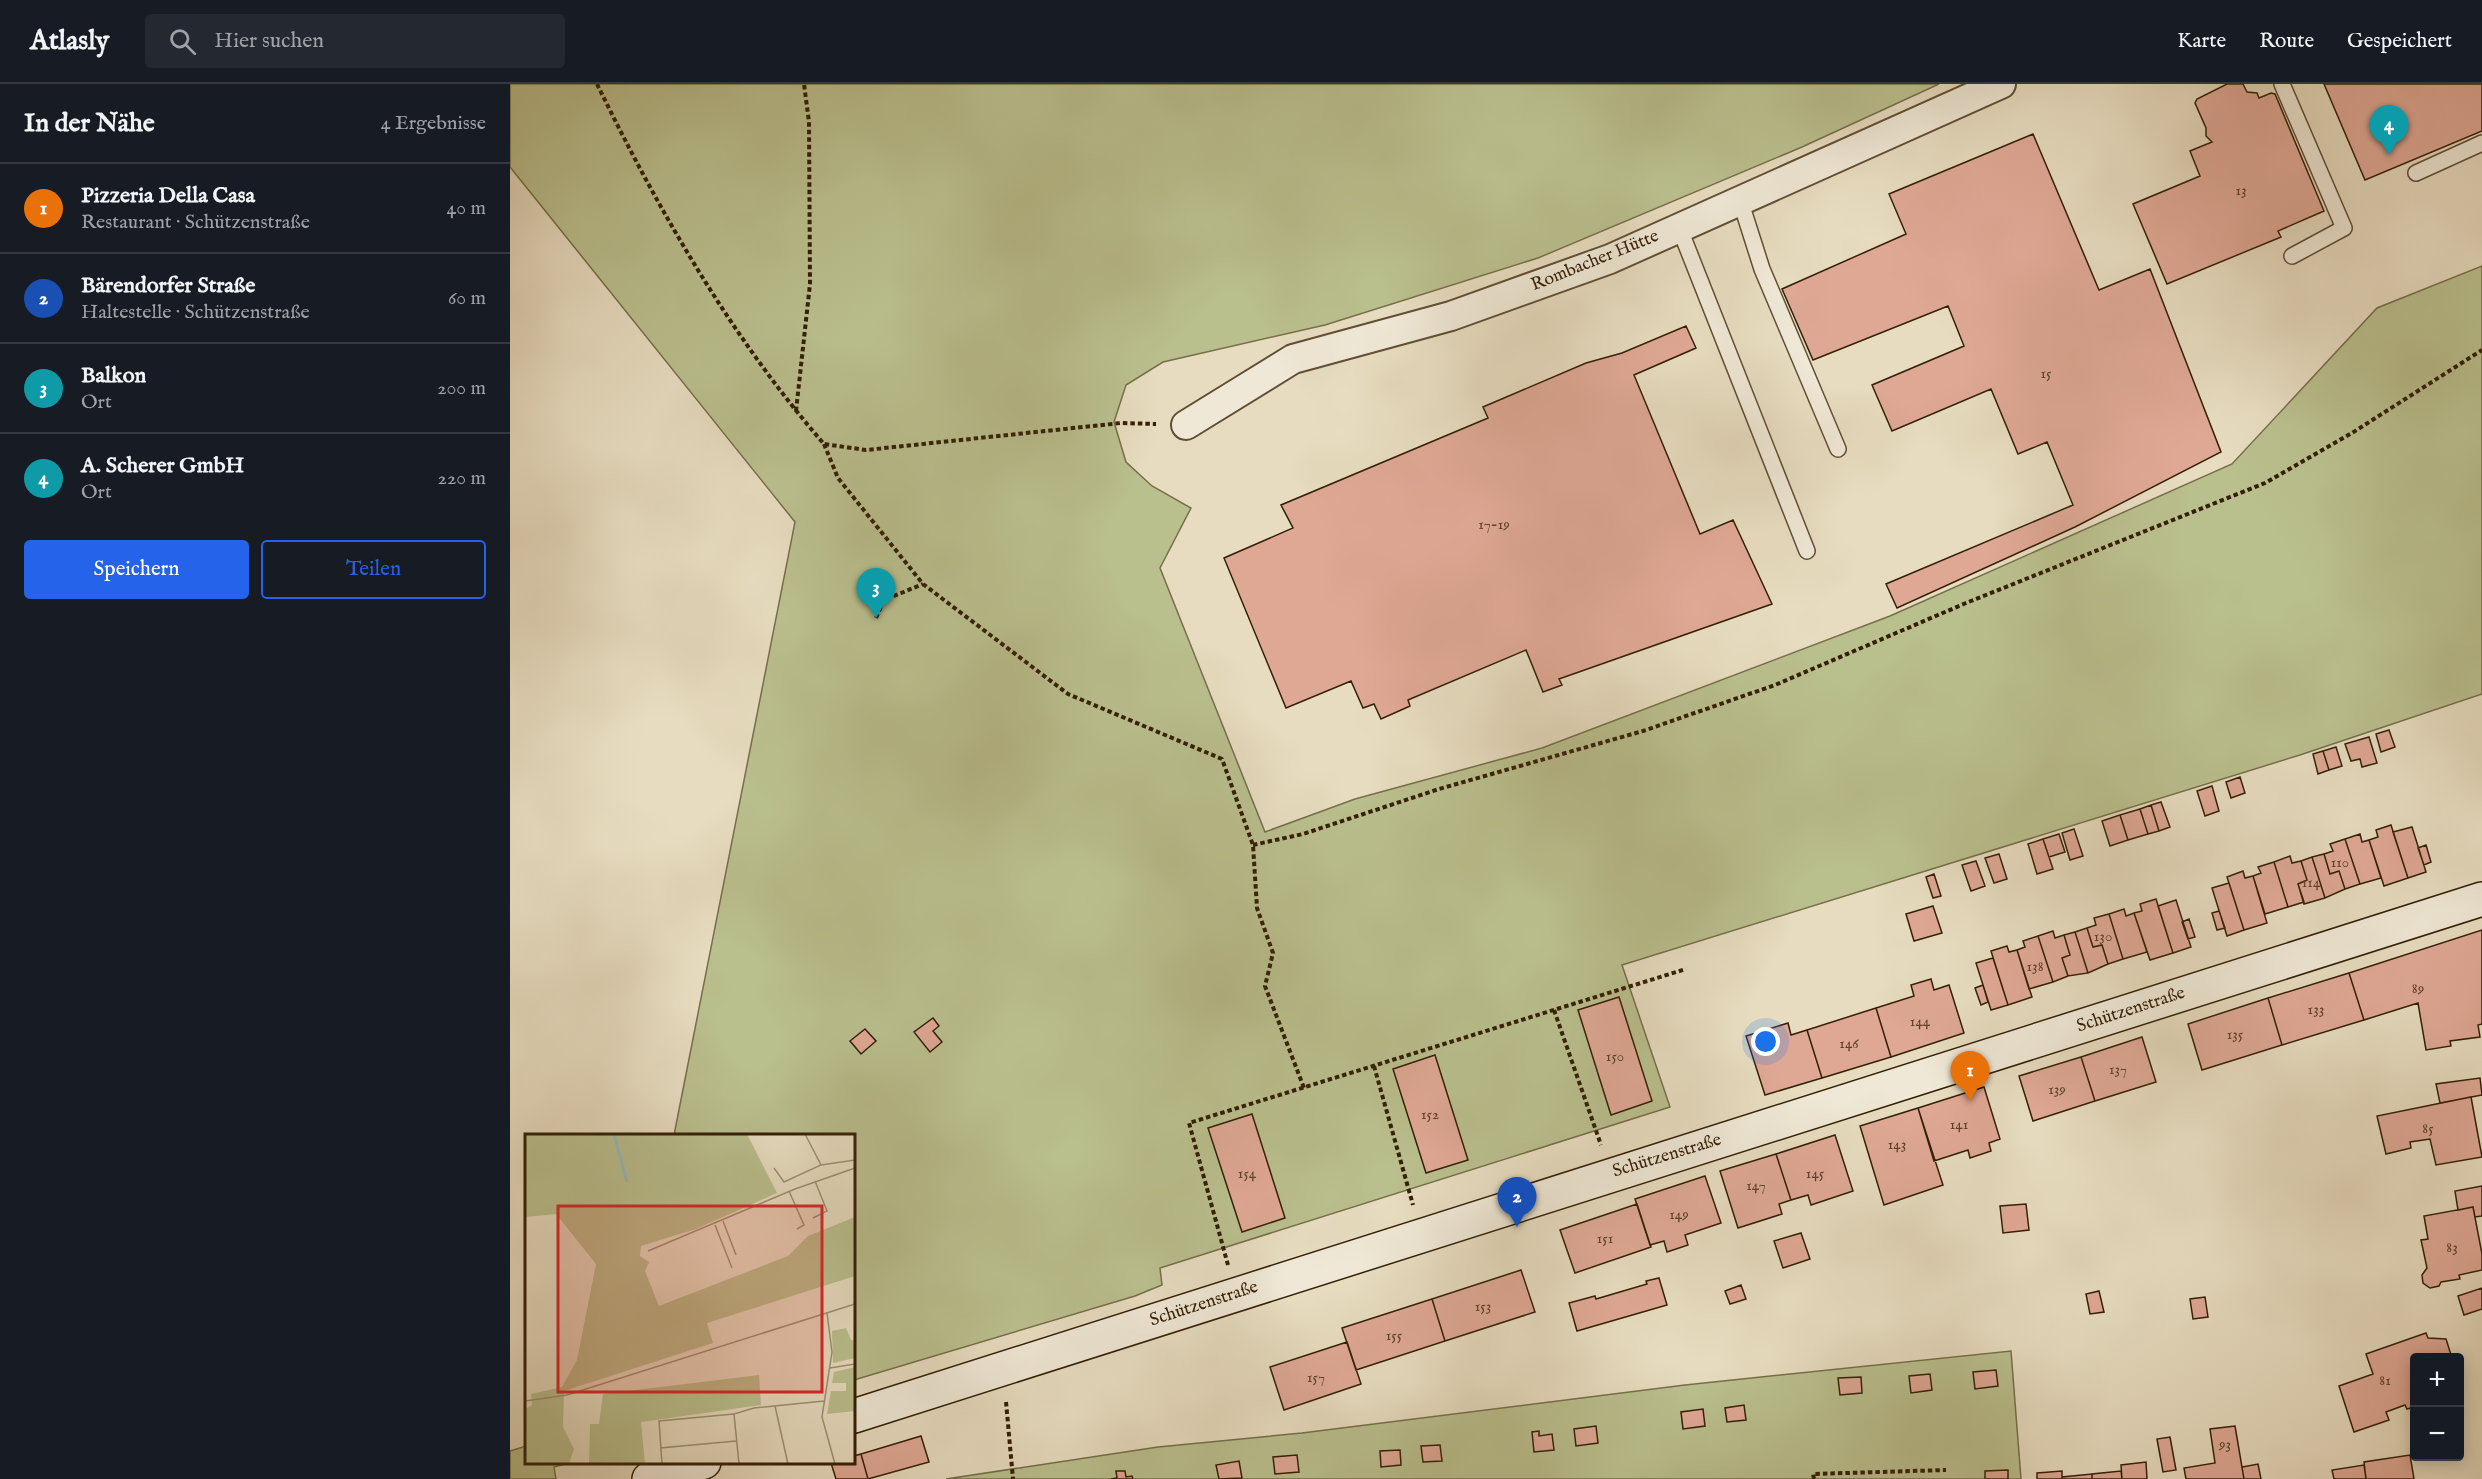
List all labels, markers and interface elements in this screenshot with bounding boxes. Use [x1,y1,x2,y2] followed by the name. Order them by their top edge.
[145,14,565,68] search box
[30,24,109,59] text: Atlasly
[166,25,199,58] icon: search
[214,27,324,55] text: Hier suchen
[2177,28,2226,55] text: Karte
[2259,28,2314,55] text: Route
[2347,28,2452,55] text: Gespeichert
[2370,106,2408,155] pin: 4
[24,107,155,140] text: In der Nähe
[381,111,486,136] text: 4 Ergebnisse
[2235,181,2247,200] house number: 13
[81,182,255,210] text: Pizzeria Della Casa
[40,196,47,221] text: 1
[447,196,486,221] text: 40 m
[81,210,310,235] text: Restaurant · Schützenstraße
[1528,225,1662,297] street label: Rombacher Hütte
[81,272,255,300] text: Bärendorfer Straße
[39,286,48,311] text: 2
[448,286,486,311] text: 60 m
[81,300,310,325] text: Haltestelle · Schützenstraße
[81,362,146,390] text: Balkon
[2040,364,2052,383] house number: 15
[40,376,47,401] text: 3
[437,376,486,401] text: 200 m
[81,390,112,415] text: Ort
[81,452,244,480] text: A. Scherer GmbH
[39,466,48,491] text: 4
[438,466,486,491] text: 220 m
[81,480,112,505] text: Ort
[1478,515,1510,534] house number: 17-19
[24,540,249,599] button: Speichern
[261,540,486,599] button: Teilen
[856,568,896,618] pin: 3
[2331,853,2349,872] house number: 110
[2302,873,2321,892] house number: 114
[2094,927,2112,946] house number: 130
[2026,957,2044,976] house number: 138
[2412,979,2424,998] house number: 89
[2074,982,2188,1038] street label: Schützenstraße
[2308,1000,2324,1019] house number: 133
[1910,1012,1931,1031] house number: 144
[2227,1025,2244,1044] house number: 135
[1751,1027,1780,1056] your location
[1839,1034,1859,1053] house number: 146
[1606,1047,1624,1066] house number: 150
[1950,1052,1990,1101] pin: 1
[2109,1060,2127,1079] house number: 137
[2048,1080,2066,1099] house number: 139
[1421,1105,1439,1124] house number: 152
[1950,1115,1968,1134] house number: 141
[2422,1119,2434,1138] house number: 85
[1610,1129,1724,1183] street label: Schützenstraße
[525,1134,855,1464] inset map
[1888,1135,1906,1154] house number: 143
[1238,1164,1257,1183] house number: 154
[1806,1164,1825,1183] house number: 145
[1746,1176,1766,1195] house number: 147
[1498,1178,1536,1227] pin: 2
[1669,1205,1689,1224] house number: 149
[1597,1229,1613,1248] house number: 151
[2446,1238,2458,1257] house number: 83
[1147,1276,1261,1332] street label: Schützenstraße
[1475,1297,1491,1316] house number: 153
[1386,1326,1403,1345] house number: 155
[2410,1353,2464,1461] map controls
[2410,1353,2464,1407] button: +
[1307,1368,1325,1387] house number: 157
[2379,1371,2391,1390] house number: 81
[2410,1407,2464,1461] button: −
[2218,1435,2231,1454] house number: 93

